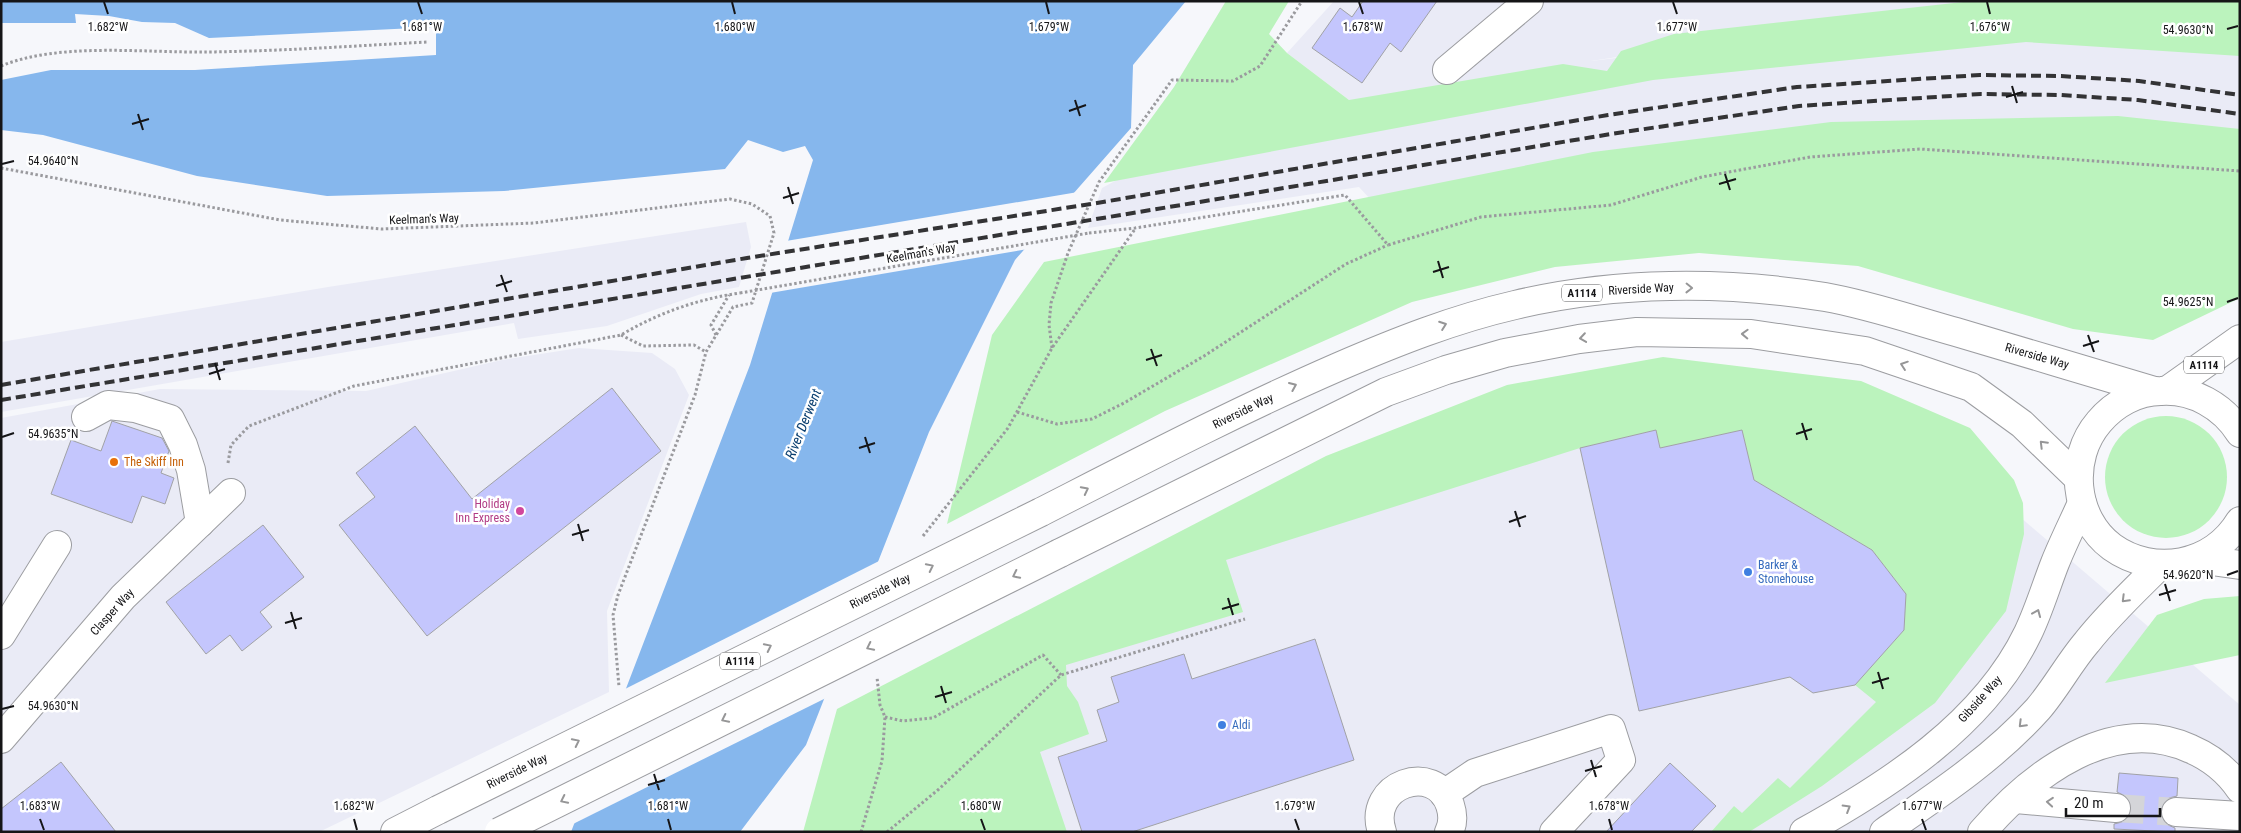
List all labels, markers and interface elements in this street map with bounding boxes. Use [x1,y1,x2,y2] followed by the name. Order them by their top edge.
[88,20,128,34] text: 1.682°W
[402,20,442,34] text: 1.681°W
[715,20,755,34] text: 1.680°W
[1029,20,1069,34] text: 1.679°W
[1343,20,1383,34] text: 1.678°W
[1657,20,1697,34] text: 1.677°W
[1970,20,2010,34] text: 1.676°W
[2163,23,2213,37] text: 54.9630°N
[28,154,78,168] text: 54.9640°N
[389,211,459,227] street label: Keelman's Way
[885,240,957,266] street label: Keelman's Way
[1608,280,1674,298] street label: Riverside Way
[1685,282,1693,293] one-way arrow
[1562,284,1602,302] road number: A1114
[2163,295,2213,309] text: 54.9625°N
[1439,321,1447,331] one-way arrow
[1741,328,1749,339] one-way arrow
[1579,332,1587,343] one-way arrow
[2004,340,2070,372] street label: Riverside Way
[2184,356,2224,374] road number: A1114
[1901,360,1909,370] one-way arrow
[1288,382,1297,393] one-way arrow
[782,386,825,461] water label: River Derwent
[1210,390,1276,432] street label: Riverside Way
[28,427,78,441] text: 54.9635°N
[2040,441,2049,450] one-way arrow
[124,455,184,469] place label: The Skiff Inn
[108,456,120,468] marker: The Skiff Inn
[1080,486,1089,496] one-way arrow
[455,497,510,525] place label: Holiday Inn Express
[514,505,526,517] marker: Holiday Inn Express
[1758,558,1814,586] place label: Barker & Stonehouse
[925,563,934,573] one-way arrow
[1742,566,1754,578] marker: Barker & Stonehouse
[2163,568,2213,582] text: 54.9620°N
[1012,569,1021,579] one-way arrow
[847,570,913,612] street label: Riverside Way
[87,586,137,638] street label: Clasper Way
[2122,593,2131,602] one-way arrow
[2030,609,2041,618] one-way arrow
[867,641,876,651] one-way arrow
[763,643,772,653] one-way arrow
[720,652,760,669] road number: A1114
[1955,673,2005,725] street label: Gibside Way
[28,699,78,713] text: 54.9630°N
[721,713,730,724] one-way arrow
[1232,718,1250,732] place label: Aldi
[2019,718,2028,727] one-way arrow
[1216,719,1228,731] marker: Aldi
[571,738,580,748] one-way arrow
[484,750,550,792] street label: Riverside Way
[2066,786,2160,818] scale bar
[560,793,569,803] one-way arrow
[2074,794,2104,812] text: 20 m
[2045,797,2053,808] one-way arrow
[20,799,60,813] text: 1.683°W
[334,799,374,813] text: 1.682°W
[648,799,688,813] text: 1.681°W
[961,799,1001,813] text: 1.680°W
[1275,799,1315,813] text: 1.679°W
[1589,799,1629,813] text: 1.678°W
[1902,799,1942,813] text: 1.677°W
[1841,805,1850,815] one-way arrow

